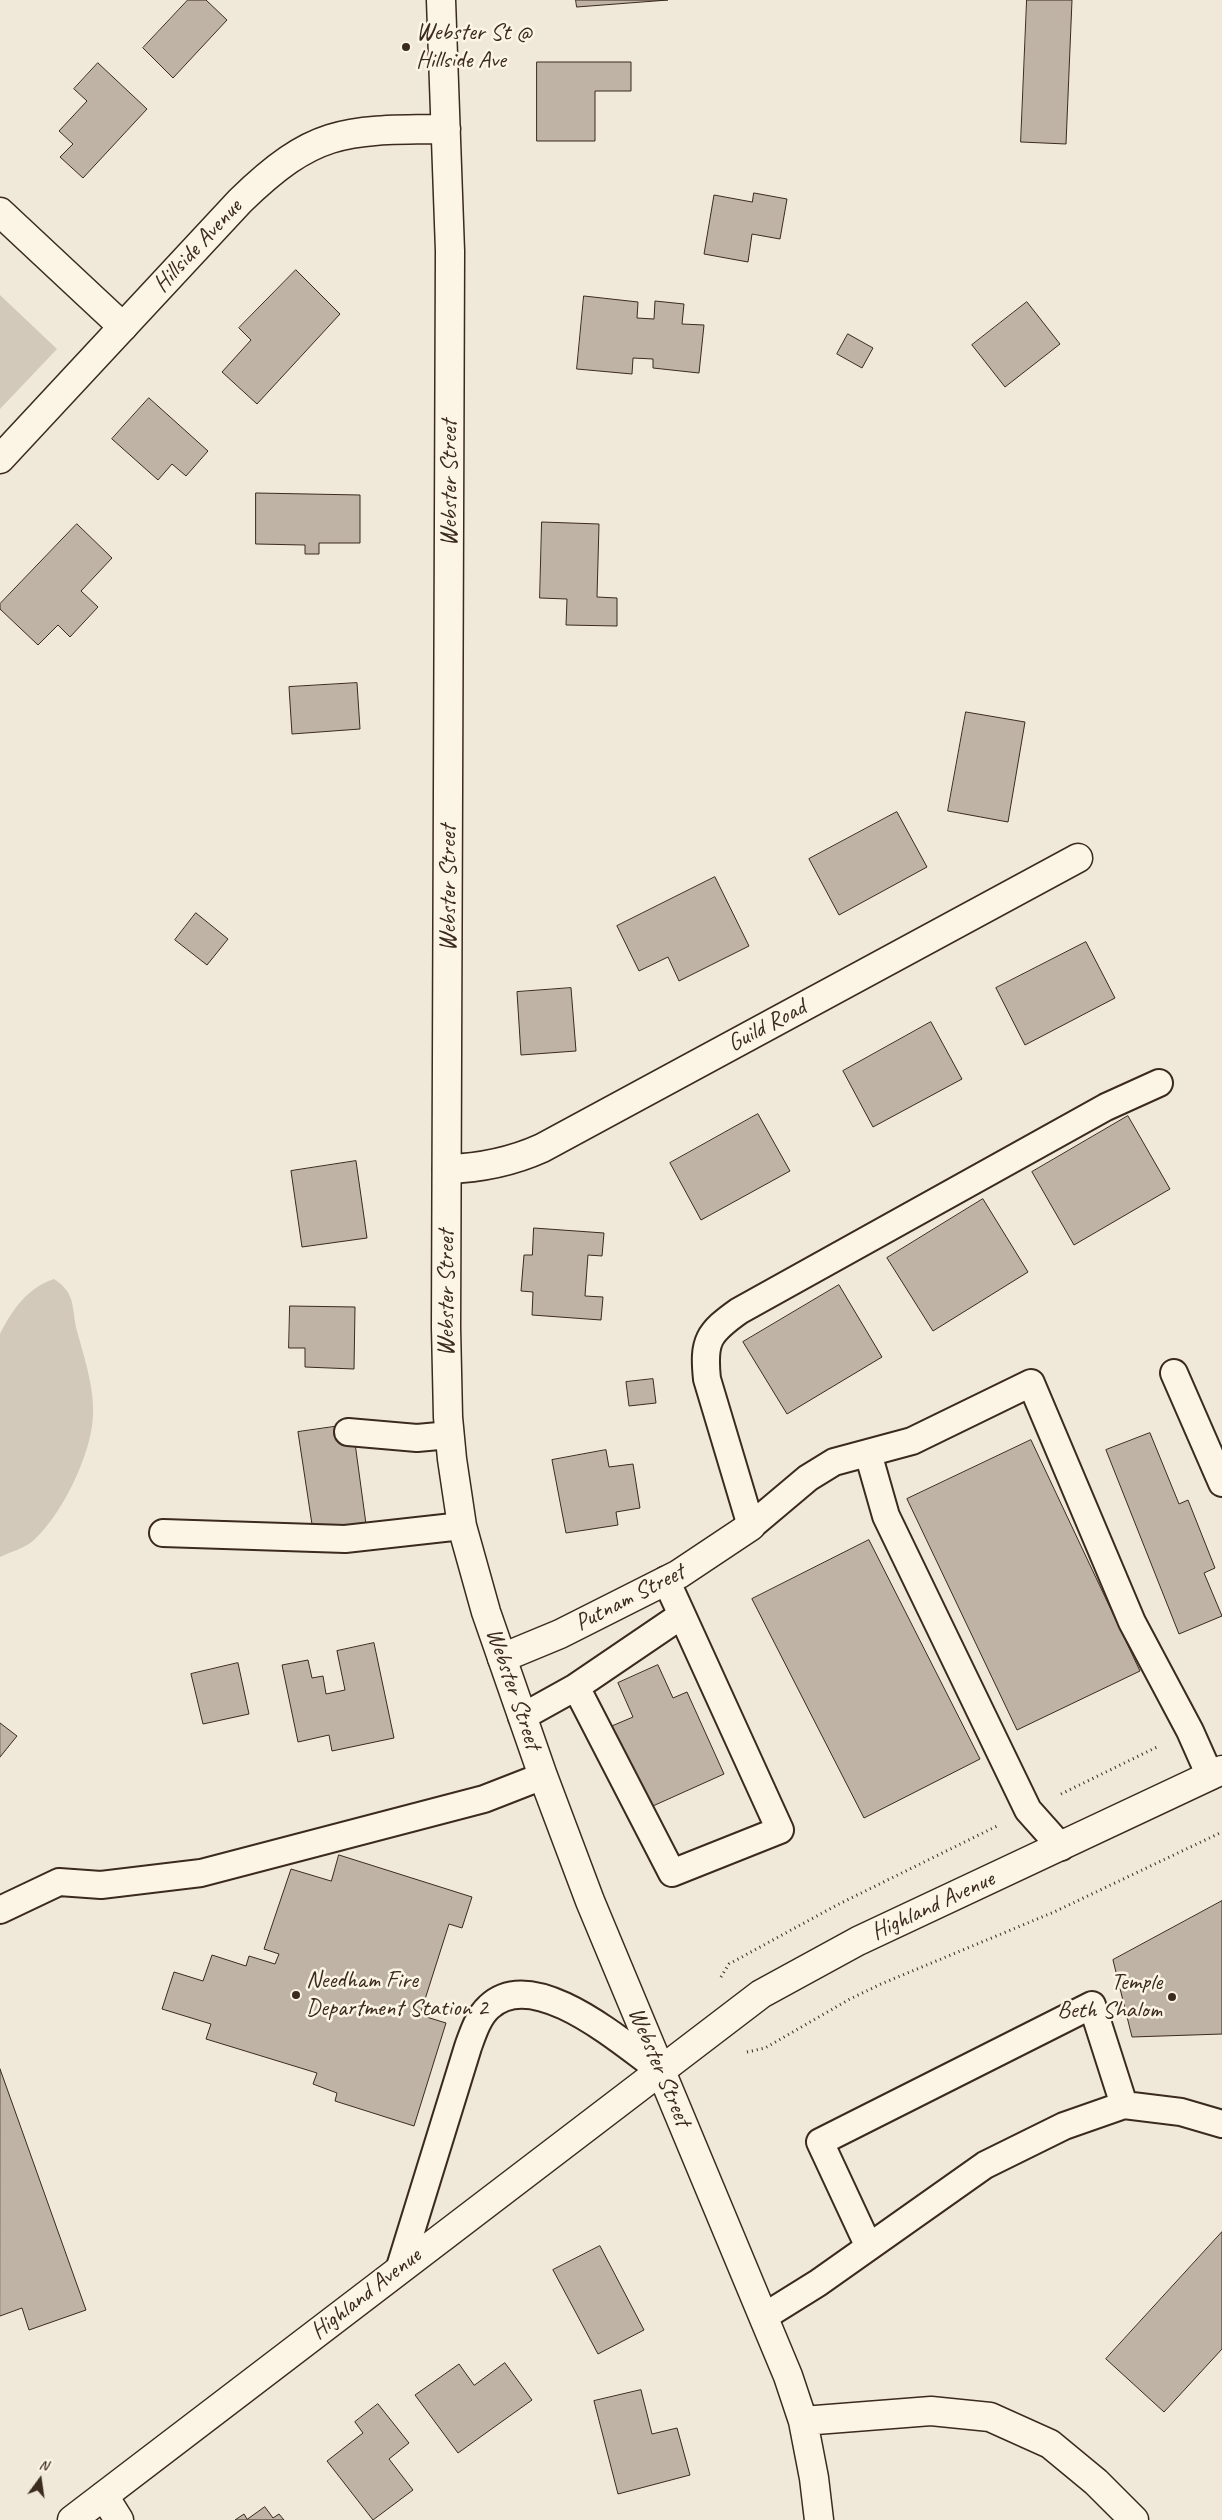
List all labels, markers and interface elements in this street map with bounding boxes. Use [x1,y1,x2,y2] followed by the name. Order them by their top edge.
[416,19,531,75] place label: Webster St @ Hillside Ave
[400,41,412,53] marker: Webster St @ Hillside Ave
[147,193,249,299] street label: Hillside Avenue
[436,420,464,546] street label: Webster Street
[435,825,463,951] street label: Webster Street
[723,993,811,1059] street label: Guild Road
[433,1230,461,1356] street label: Webster Street
[570,1558,690,1638] street label: Putnam Street
[479,1625,547,1753] street label: Webster Street
[867,1865,999,1947] street label: Highland Avenue
[306,1967,488,2023] place label: Needham Fire Department Station 2
[1057,1969,1162,2025] place label: Temple Beth Shalom
[290,1989,302,2001] marker: Needham Fire Department Station 2
[1166,1991,1178,2003] marker: Temple Beth Shalom
[621,2003,697,2131] street label: Webster Street
[305,2242,427,2346] street label: Highland Avenue
[15,2455,65,2505] north arrow
[37,2456,50,2474] text: N

